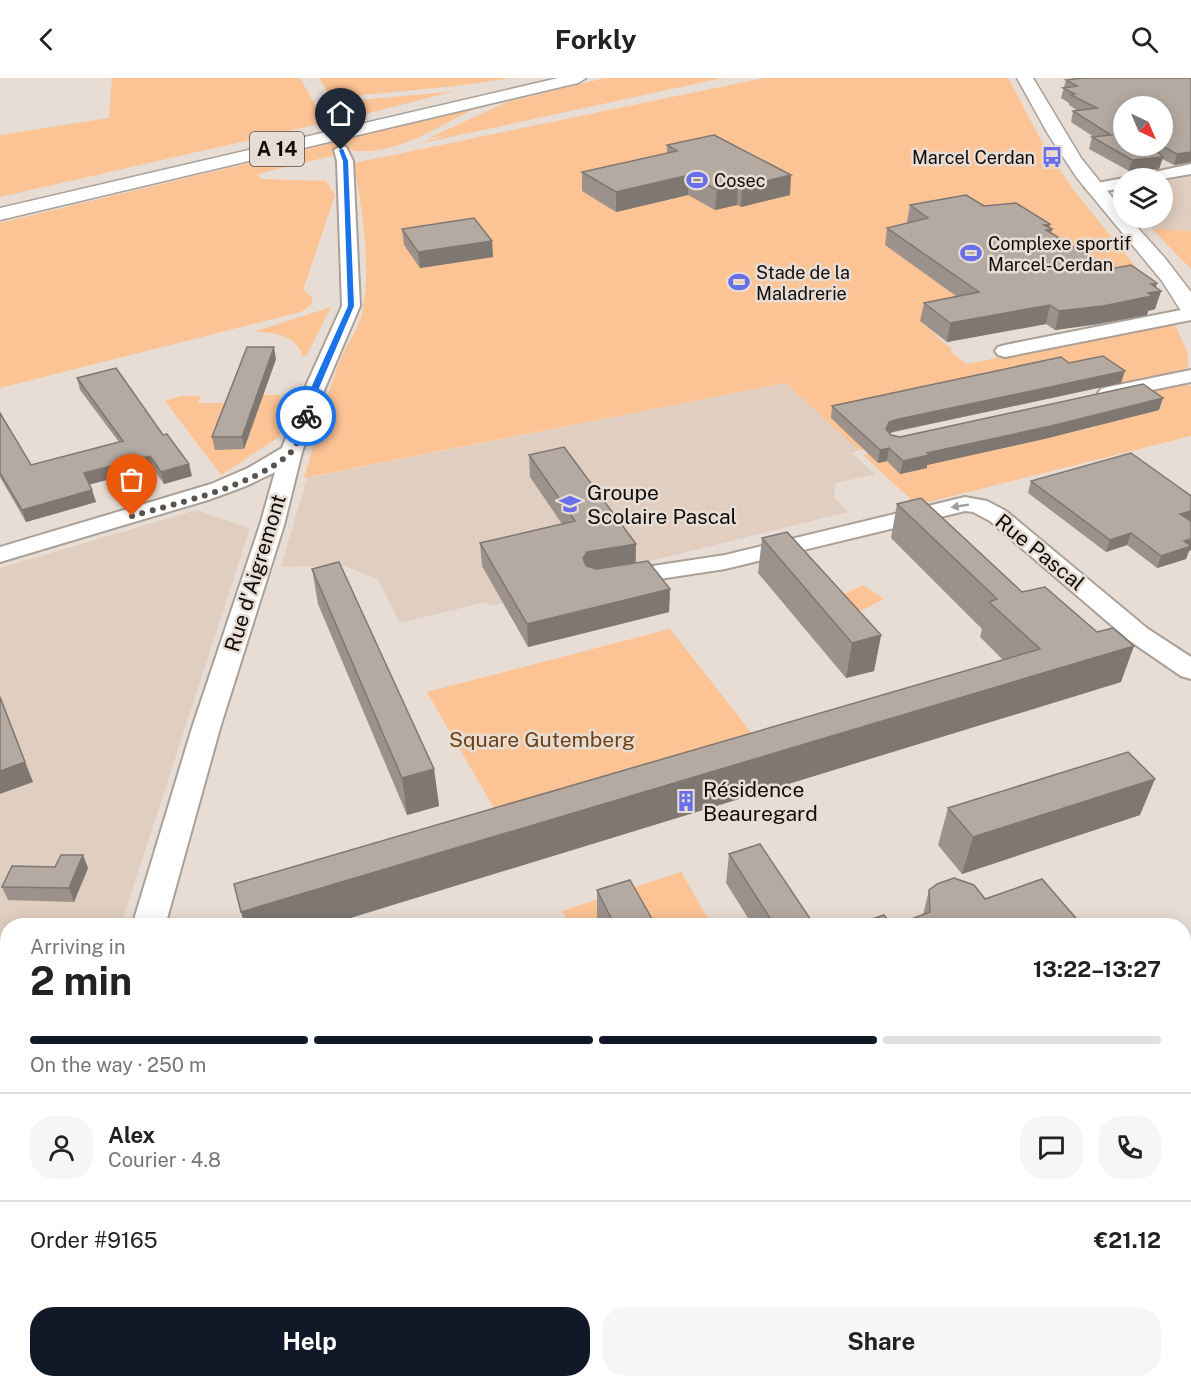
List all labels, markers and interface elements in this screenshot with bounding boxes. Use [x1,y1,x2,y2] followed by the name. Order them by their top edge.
[30,23,63,56] icon: back
[555,23,636,55] text: Forkly
[1128,23,1161,56] icon: search
[315,88,366,150] pin
[1113,96,1173,156] north arrow
[1113,96,1173,228] map controls
[324,97,357,130] icon: home
[250,132,304,166] road number: A 14
[1040,145,1064,169] bus stop icon: Marcel Cerdan
[912,147,1035,168] place label: Marcel Cerdan
[685,168,709,192] sports icon: Cosec
[1113,168,1173,228] button: layers
[714,170,766,191] place label: Cosec
[988,233,1131,275] place label: Complexe sportif Marcel-Cerdan
[959,241,983,265] sports icon: Complexe sportif Marcel-Cerdan
[756,262,850,304] place label: Stade de la Maladrerie
[727,270,751,294] sports icon: Stade de la Maladrerie
[276,386,336,446] courier
[290,400,323,433] icon: bike
[106,454,157,516] pin
[115,463,148,496] icon: bag
[587,480,737,529] place label: Groupe Scolaire Pascal
[219,491,291,655] street label: Rue d'Aigremont
[558,492,582,516] school or university icon: Groupe Scolaire Pascal
[950,502,969,511] one-way arrow
[990,508,1090,596] street label: Rue Pascal
[449,727,635,752] park label: Square Gutemberg
[703,777,818,826] place label: Résidence Beauregard
[674,789,698,813] building icon: Résidence Beauregard
[30,935,125,959] text: Arriving in
[1033,956,1161,982] text: 13:22–13:27
[30,958,132,1004] text: 2 min
[30,1053,206,1077] text: On the way · 250 m
[30,1116,93,1179] button: person
[1020,1116,1083,1179] button: chat
[1098,1116,1161,1179] button: phone
[108,1122,155,1148] text: Alex
[108,1148,221,1172] text: Courier · 4.8
[30,1227,158,1253] text: Order #9165
[1094,1227,1161,1253] text: €21.12
[30,1307,590,1376] button: Help
[602,1307,1161,1376] button: Share

